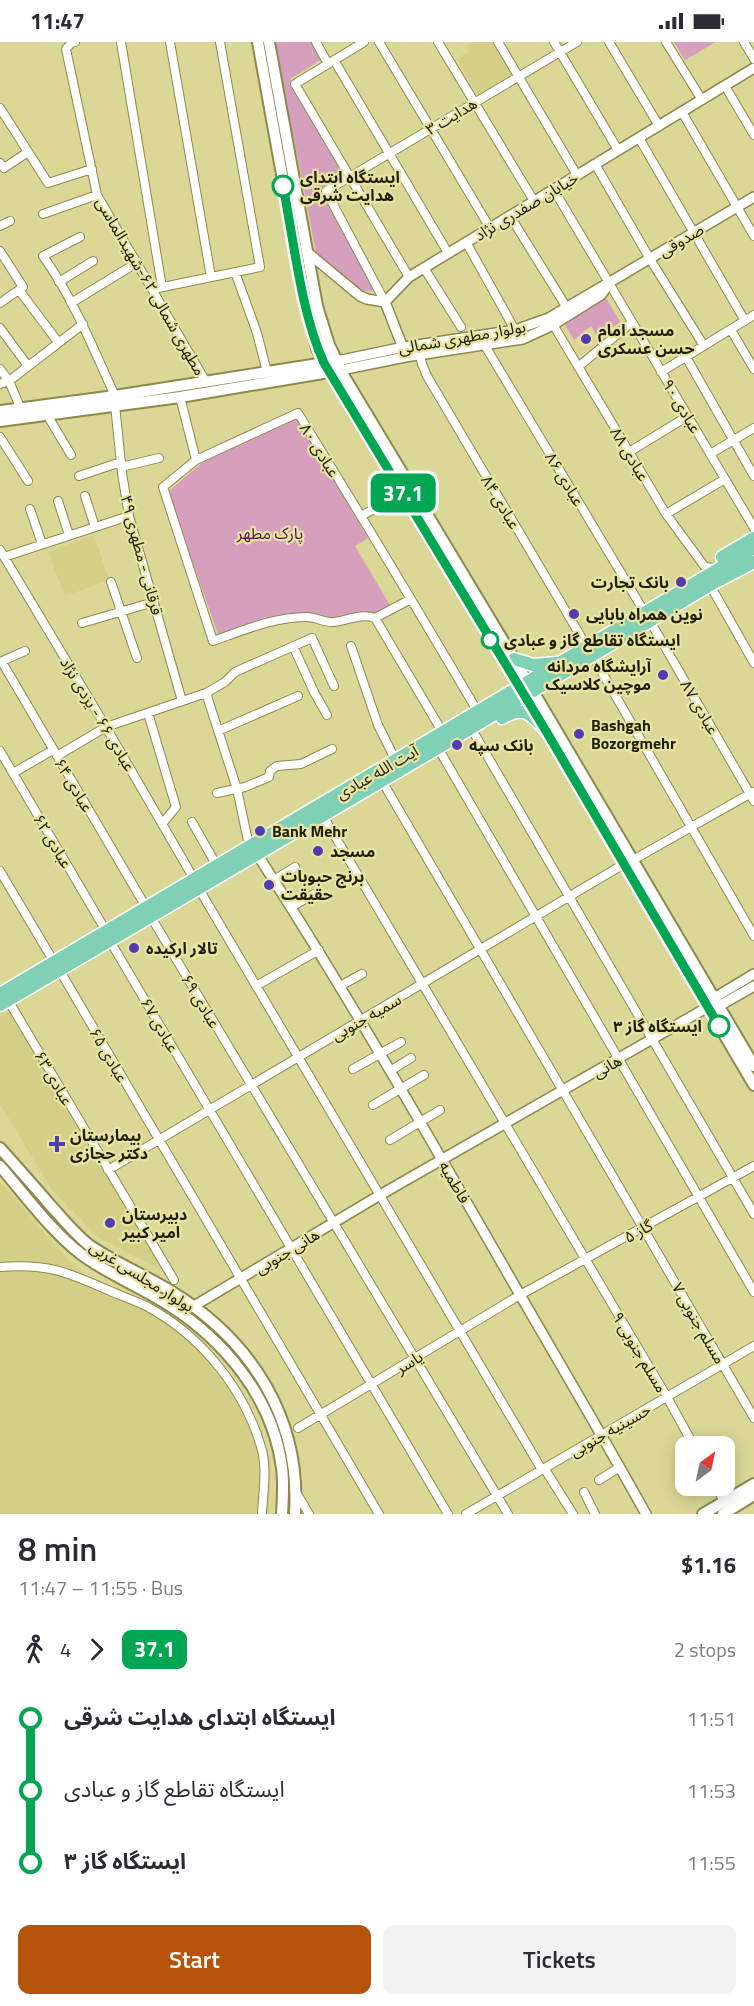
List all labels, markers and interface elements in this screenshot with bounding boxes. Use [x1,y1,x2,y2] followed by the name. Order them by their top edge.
[30,4,85,38] text: 11:47
[421,91,481,141] street label: هدایت ۳
[300,165,400,207] place label: ایستگاه ابتدای هدایت شرقی
[469,165,583,247] street label: خیابان صفدری نژاد
[272,175,294,197] marker: ایستگاه ابتدای هدایت شرقی
[90,192,212,380] street label: مطهری شمالی ۶۲-شهیدالماسی
[654,217,708,263] street label: صدوقی
[396,314,528,360] street label: بولوار مطهری شمالی
[598,318,694,360] place label: مسجد امام حسن عسکری
[579,332,593,346] marker: مسجد امام حسن عسکری
[656,374,708,438] street label: عبادی ۹۰
[294,418,346,482] street label: عبادی ۸۰
[604,422,656,486] street label: عبادی ۸۸
[539,447,591,511] street label: عبادی ۸۶
[475,470,527,534] street label: عبادی ۸۴
[361,474,445,512] line badge: 37.1
[383,477,423,509] text: 37.1
[114,492,170,618] street label: قرقانی - مطهری ۴۹
[236,521,303,545] park label: پارک مطهر
[591,570,669,594] place label: بانک تجارت
[674,575,688,589] marker: بانک تجارت
[586,602,703,626] place label: نوین همراه بابایی
[567,607,581,621] marker: نوین همراه بابایی
[504,628,680,653] place label: ایستگاه تقاطع گاز و عبادی
[481,631,499,649] marker: ایستگاه تقاطع گاز و عبادی
[54,652,142,776] street label: عبادی ۶۶ - یزدی نژاد
[545,654,652,696] place label: آرایشگاه مردانه موچین کلاسیک
[656,668,670,682] marker: آرایشگاه مردانه موچین کلاسیک
[675,675,725,739] street label: عبادی ۸۷
[591,713,676,755] place label: Bashgah Bozorgmehr
[572,727,586,741] marker: Bashgah Bozorgmehr
[469,733,534,757] place label: بانک سپه
[331,738,424,805] street label: آیت الله عبادی
[450,738,464,752] marker: بانک سپه
[48,753,100,817] street label: عبادی ۶۴
[27,809,79,873] street label: عبادی ۶۲
[272,819,347,843] place label: Bank Mehr
[253,824,267,838] marker: Bank Mehr
[330,839,375,863] place label: مسجد
[311,844,325,858] marker: مسجد
[281,864,364,906] place label: برنج حبوبات حقیقت
[262,878,276,892] marker: برنج حبوبات حقیقت
[146,936,218,960] place label: تالار ارکیده
[127,941,141,955] marker: تالار ارکیده
[175,969,227,1033] street label: عبادی ۶۹
[326,987,406,1047] street label: سمیه جنوبی
[135,993,185,1057] street label: عبادی ۶۷
[613,1014,702,1038] place label: ایستگاه گاز ۳
[708,1015,730,1037] marker: ایستگاه گاز ۳
[84,1023,134,1087] street label: عبادی ۶۵
[29,1046,79,1110] street label: عبادی ۶۳
[588,1048,626,1084] street label: هانی
[70,1123,148,1165] place label: بیمارستان دکتر حجازی
[48,1135,66,1153] marker: بیمارستان دکتر حجازی
[433,1156,477,1208] street label: فاطمیه
[121,1202,187,1244] place label: دبیرستان امیر کبیر
[619,1213,657,1249] street label: گاز ۵
[103,1216,117,1230] marker: دبیرستان امیر کبیر
[250,1222,324,1280] street label: هانی جنوبی
[85,1234,199,1318] street label: بولوار مجلسی غربی
[665,1278,732,1369] street label: مسلم جنوبی ۷
[606,1307,674,1398] street label: مسلم جنوبی ۹
[390,1344,427,1380] street label: یاسر
[565,1397,655,1463] street label: حسینیه جنوبی
[675,1436,735,1496] north arrow
[675,1436,735,1496] map controls
[18,1524,97,1574] text: 8 min
[681,1548,736,1582] text: $1.16
[18,1572,183,1603] text: 11:47 – 11:55 · Bus
[18,1633,51,1666] icon: walk
[80,1633,113,1666] icon: forward
[134,1633,175,1665] text: 37.1
[60,1634,71,1665] text: 4
[674,1634,736,1665] text: 2 stops
[64,1700,336,1734] text: ایستگاه ابتدای هدایت شرقی
[687,1703,736,1734] text: 11:51
[64,1772,285,1806] text: ایستگاه تقاطع گاز و عبادی
[687,1775,736,1806] text: 11:53
[64,1844,186,1878] text: ایستگاه گاز ۳
[687,1847,736,1878] text: 11:55
[18,1925,371,1994] button: Start
[383,1925,736,1994] button: Tickets

